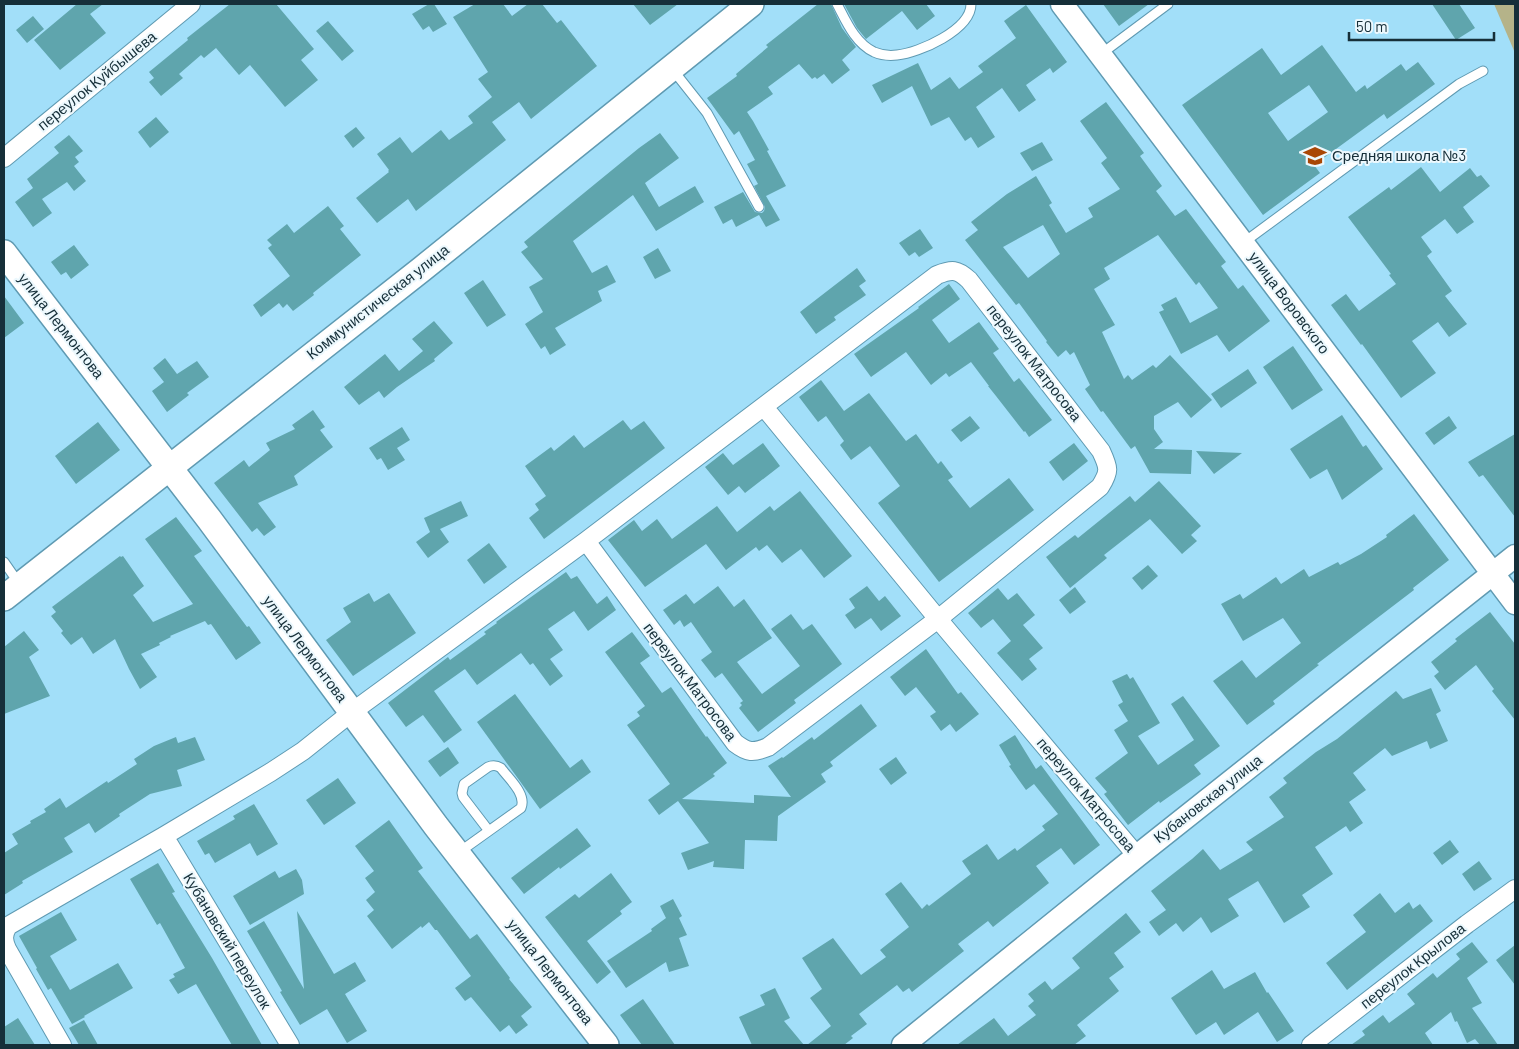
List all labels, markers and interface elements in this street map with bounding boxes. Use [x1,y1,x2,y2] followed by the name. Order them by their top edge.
[1349,10,1494,42] scale bar
[1356,17,1388,35] text: 50 m
[33,26,160,134] street label: переулок Куйбышева
[1302,143,1328,169] school or university icon: Средняя школа №3
[1332,146,1466,164] place label: Средняя школа №3
[302,240,453,362] street label: Коммунистическая улица
[1246,248,1334,357] street label: улица Воровского
[15,269,109,382] street label: улица Лермонтова
[984,300,1086,425] street label: переулок Матросова
[260,592,352,706] street label: улица Лермонтова
[640,619,742,745] street label: переулок Матросова
[1034,734,1140,856] street label: переулок Матросова
[1150,750,1266,846] street label: Кубановская улица
[180,869,276,1012] street label: Кубановский переулок
[504,915,598,1028] street label: улица Лермонтова
[1356,918,1469,1012] street label: переулок Крылова

